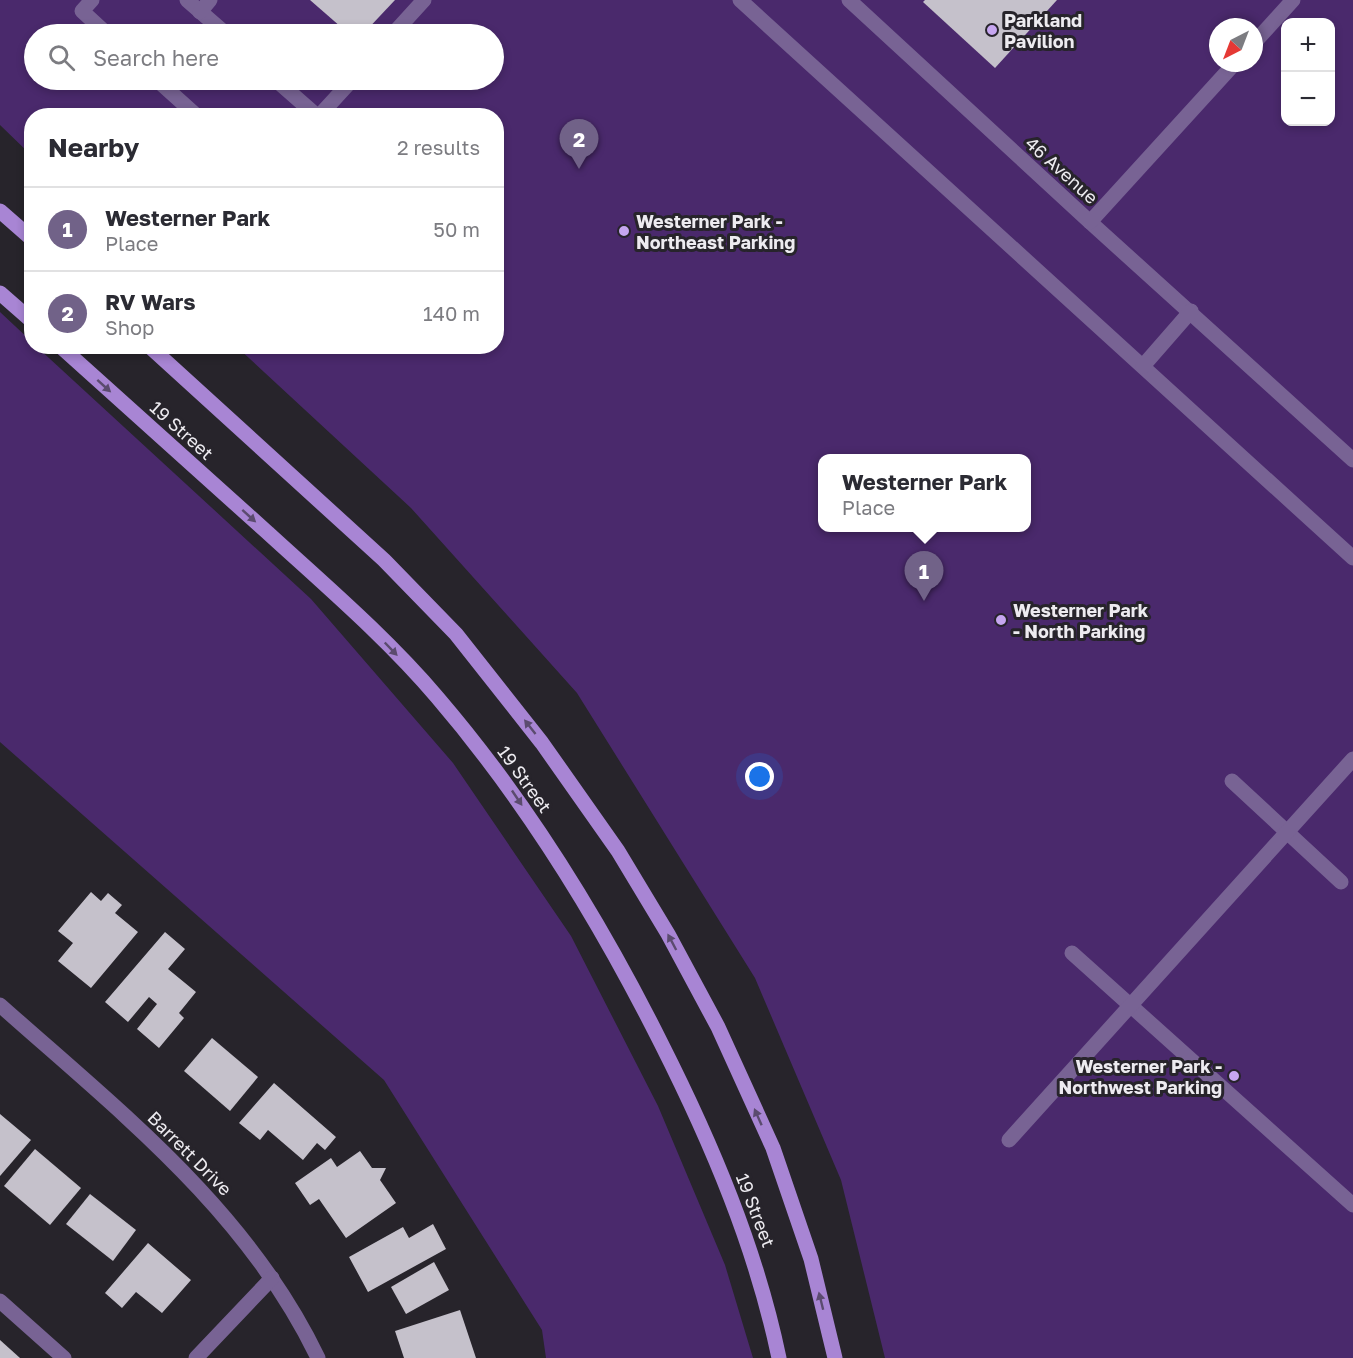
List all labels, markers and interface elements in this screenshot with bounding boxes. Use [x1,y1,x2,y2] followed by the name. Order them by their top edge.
[1004,9,1082,52] place label: Parkland Pavilion
[1209,18,1263,72] north arrow
[1281,18,1335,126] map controls
[1281,18,1335,72] button: +
[985,23,999,37] marker: Parkland Pavilion
[24,24,504,90] search box
[45,41,78,74] icon: search
[93,44,219,71] text: Search here
[1281,72,1335,126] button: −
[560,120,598,169] pin: 2
[48,132,139,163] text: Nearby
[1021,132,1103,208] street label: 46 Avenue
[397,135,480,159] text: 2 results
[105,204,270,231] text: Westerner Park
[636,210,795,253] place label: Westerner Park - Northeast Parking
[62,217,73,241] text: 1
[433,217,480,241] text: 50 m
[617,224,631,238] marker: Westerner Park - Northeast Parking
[105,231,158,255] text: Place
[105,288,196,315] text: RV Wars
[61,301,74,325] text: 2
[423,301,480,325] text: 140 m
[105,315,154,339] text: Shop
[96,379,111,393] one-way arrow
[146,396,218,464] street label: 19 Street
[818,454,1031,532] popup
[842,468,1007,495] text: Westerner Park
[842,495,895,519] text: Place
[241,509,256,522] one-way arrow
[904,552,944,601] pin: 1
[1013,599,1149,642] place label: Westerner Park - North Parking
[994,613,1008,627] marker: Westerner Park - North Parking
[384,642,398,657] one-way arrow
[524,720,536,735] one-way arrow
[493,741,557,817] street label: 19 Street
[745,762,774,791] your location
[511,790,522,806] one-way arrow
[667,933,677,950] one-way arrow
[1058,1055,1222,1098] place label: Westerner Park - Northwest Parking
[1227,1069,1241,1083] marker: Westerner Park - Northwest Parking
[143,1106,237,1200] street label: Barrett Drive
[753,1108,763,1126] one-way arrow
[732,1170,780,1250] street label: 19 Street
[816,1292,826,1310] one-way arrow

